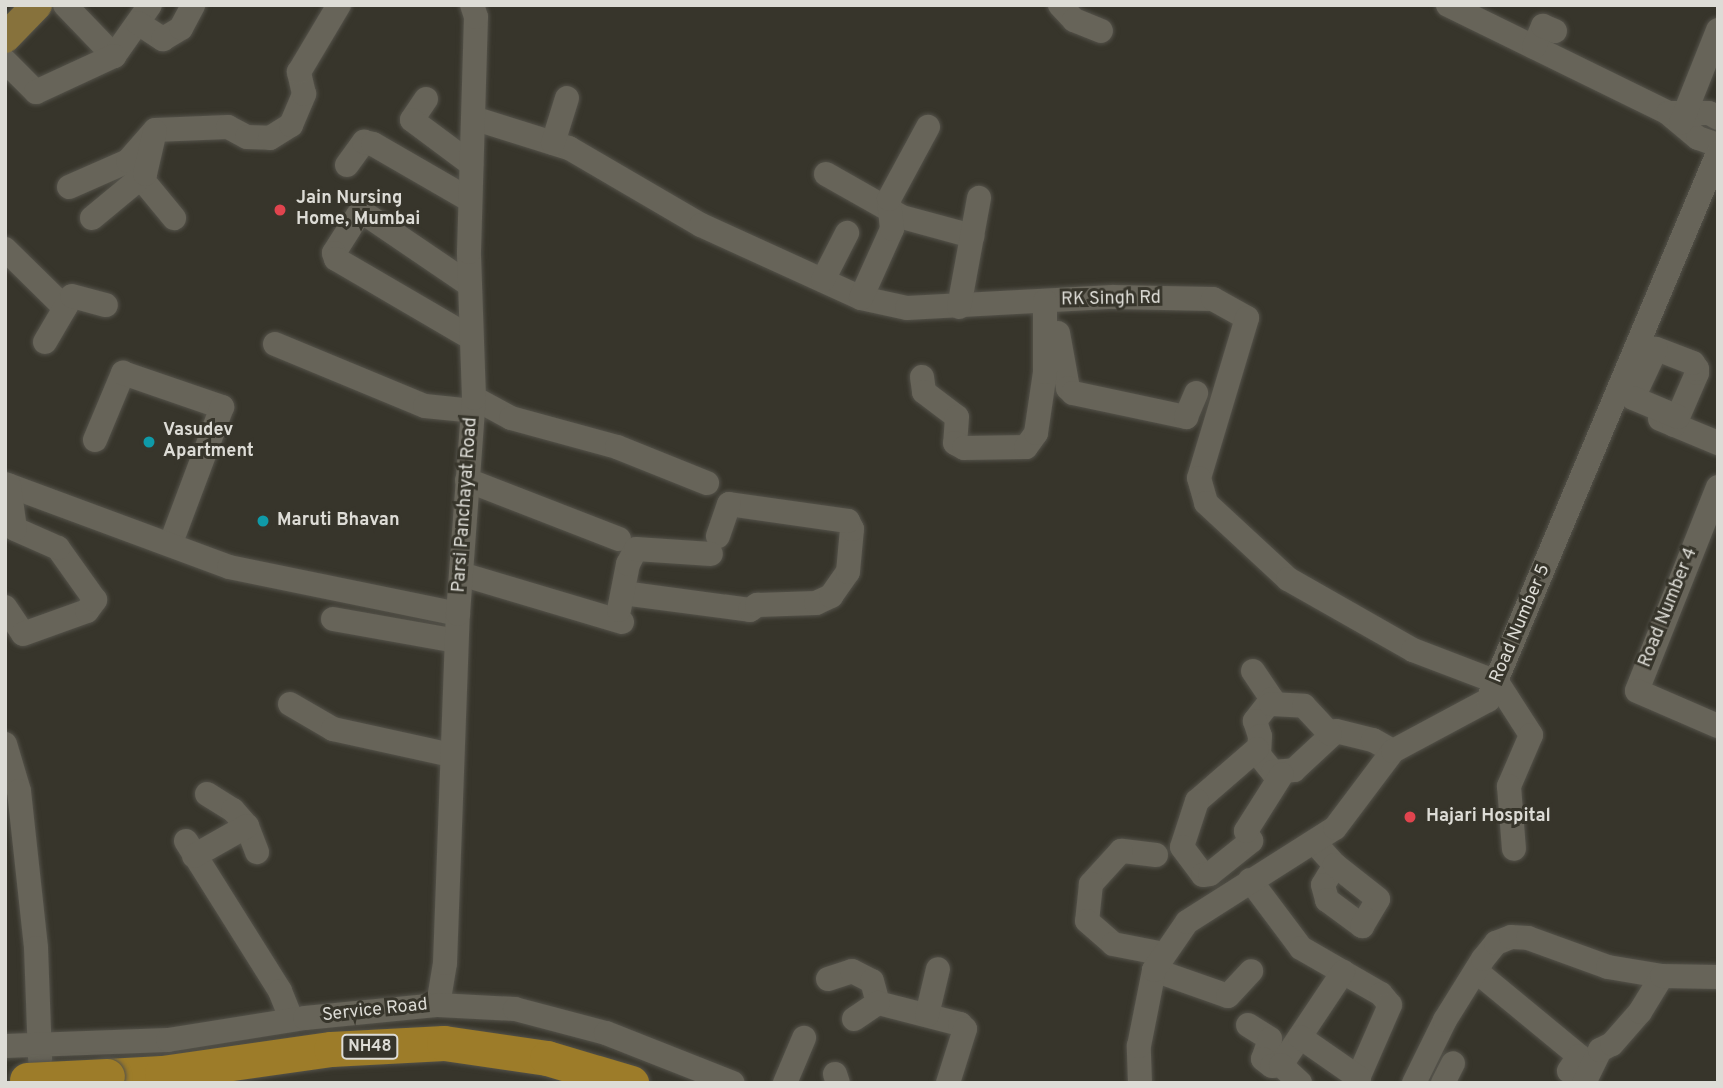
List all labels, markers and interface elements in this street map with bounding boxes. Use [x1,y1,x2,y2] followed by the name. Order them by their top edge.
[296,189,420,232] place label: Jain Nursing Home, Mumbai
[270,200,290,220] marker: Jain Nursing Home, Mumbai
[1061,288,1161,312] street label: RK Singh Rd
[449,417,483,593] street label: Parsi Panchayat Road
[163,421,254,464] place label: Vasudev Apartment
[141,434,157,450] marker: Vasudev Apartment
[277,510,400,532] place label: Maruti Bhavan
[255,513,271,529] marker: Maruti Bhavan
[1635,545,1703,671] street label: Road Number 4
[1486,561,1556,687] street label: Road Number 5
[1426,806,1551,828] place label: Hajari Hospital
[1400,807,1420,827] marker: Hajari Hospital
[321,995,429,1027] street label: Service Road
[340,1035,400,1060] road number: NH48

